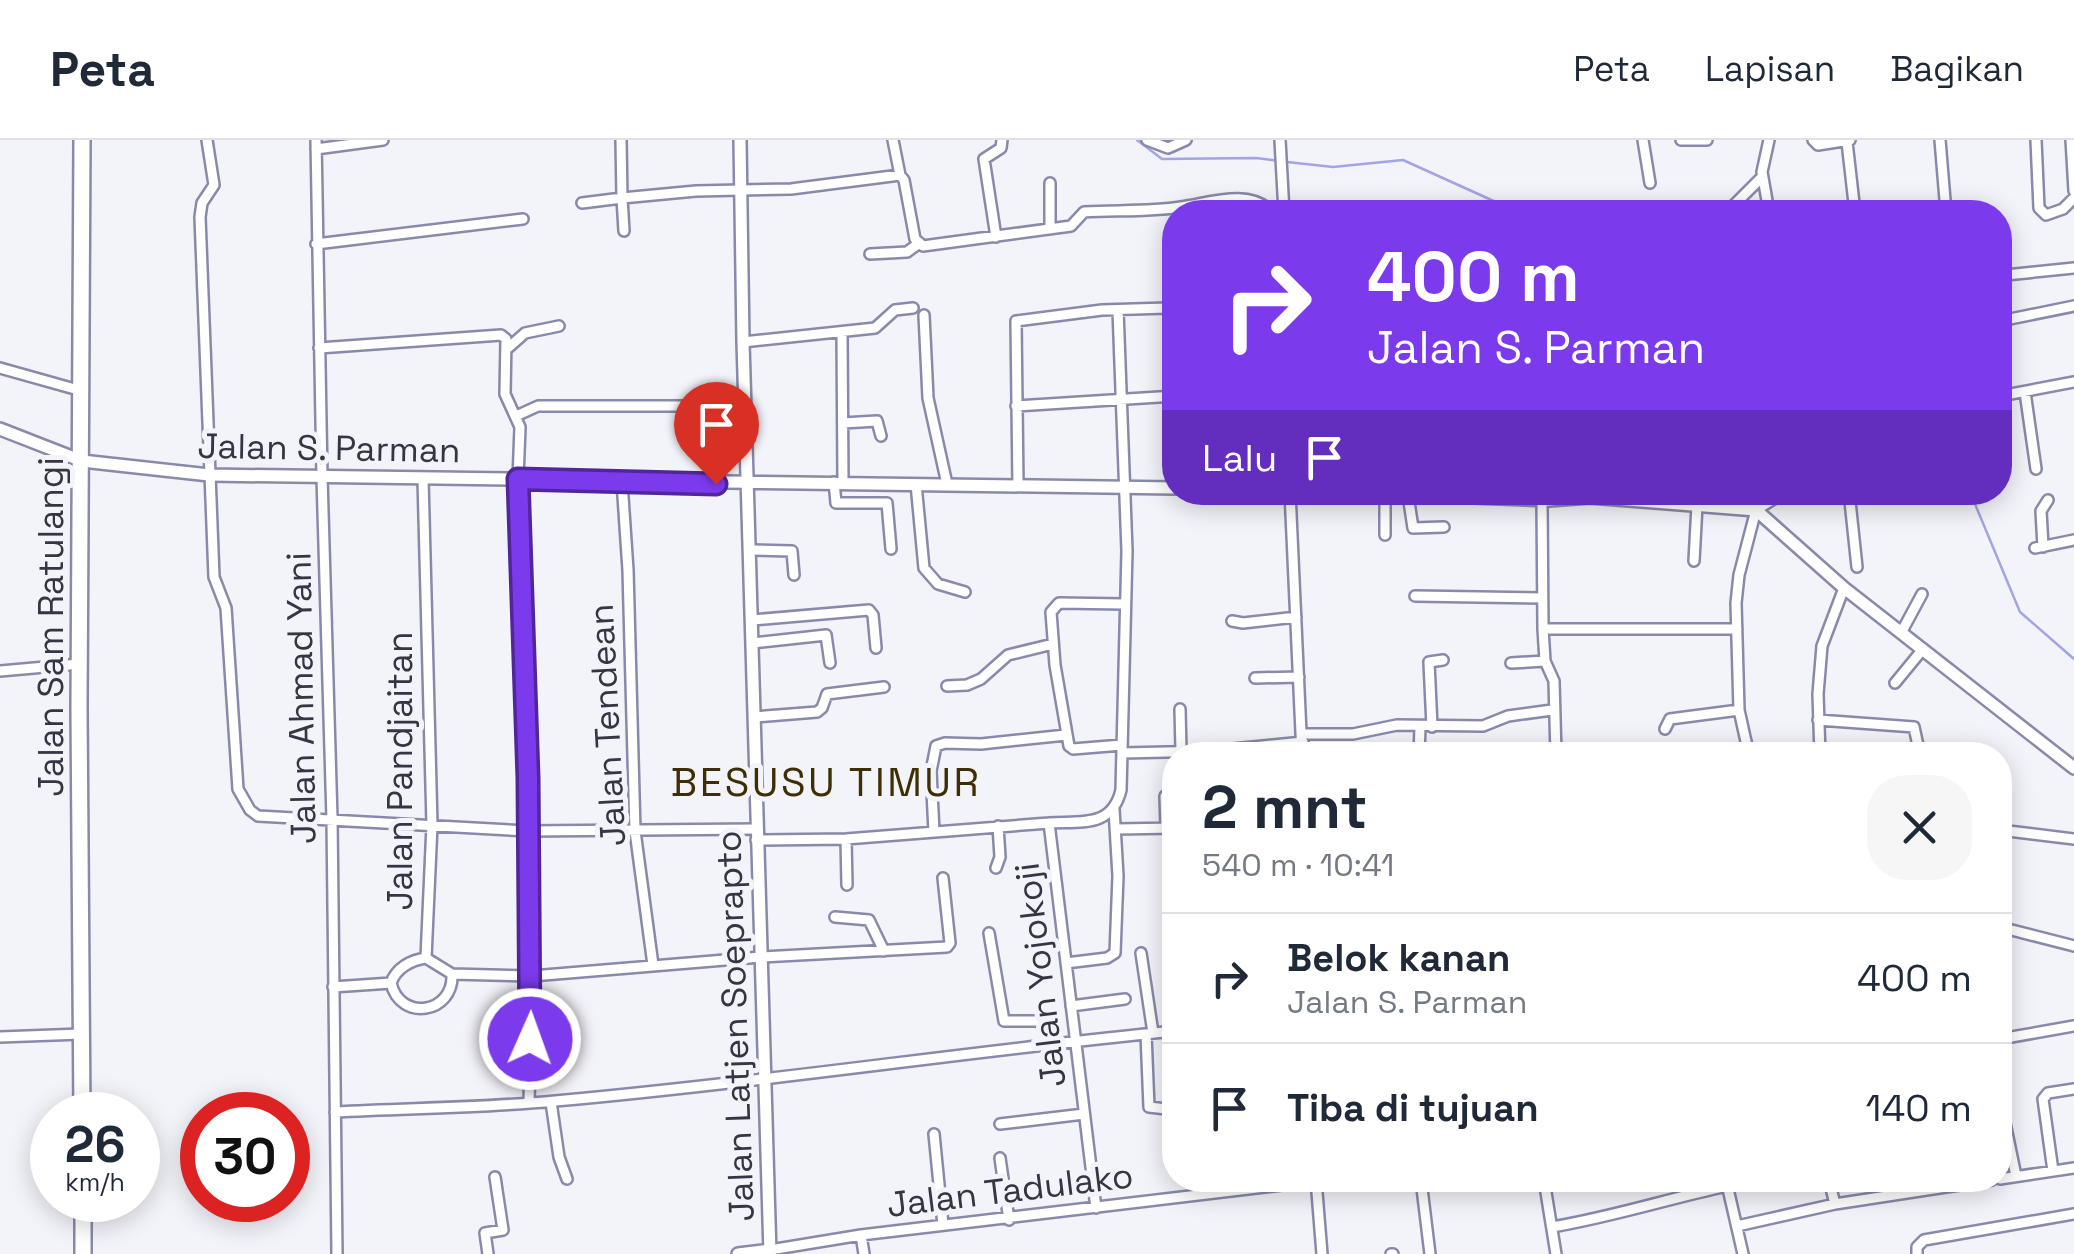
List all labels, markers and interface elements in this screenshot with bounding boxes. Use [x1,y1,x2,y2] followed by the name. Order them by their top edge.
[50,39,155,100] text: Peta
[1573,47,1650,91] text: Peta
[1705,47,1835,91] text: Lapisan
[1890,47,2024,91] text: Bagikan
[1367,232,1580,321] text: 400 m
[1202,240,1332,370] icon: right
[1367,319,1705,376] text: Jalan S. Parman
[674,382,759,485] pin
[689,397,744,452] icon: arrive
[197,424,461,472] street label: Jalan S. Parman
[1297,430,1352,485] icon: arrive
[1202,434,1277,482] text: Lalu
[29,457,73,797] street label: Jalan Sam Ratulangi
[276,552,326,844] street label: Jalan Ahmad Yani
[579,603,635,847] street label: Jalan Tendean
[378,632,422,910] street label: Jalan Pandjaitan
[671,757,981,808] district label: BESUSU TIMUR
[1202,769,1368,846] text: 2 mnt
[1867,775,1972,880] button: close
[706,830,764,1222] street label: Jalan Latjen Soeprapto
[1202,845,1394,885] text: 540 m · 10:41
[1004,860,1076,1090] street label: Jalan Yojokoji
[1287,934,1510,982] text: Belok kanan
[1202,951,1257,1006] icon: right
[1857,954,1972,1002] text: 400 m
[1287,982,1527,1022] text: Jalan S. Parman
[478,987,582,1091] position arrow
[1202,1081,1257,1136] icon: arrive
[1287,1084,1539,1132] text: Tiba di tujuan
[1866,1084,1972,1132] text: 140 m
[180,1092,310,1222] speed limit sign: 30
[65,1113,125,1177] text: 26
[884,1153,1136,1227] street label: Jalan Tadulako
[65,1166,125,1198] text: km/h

